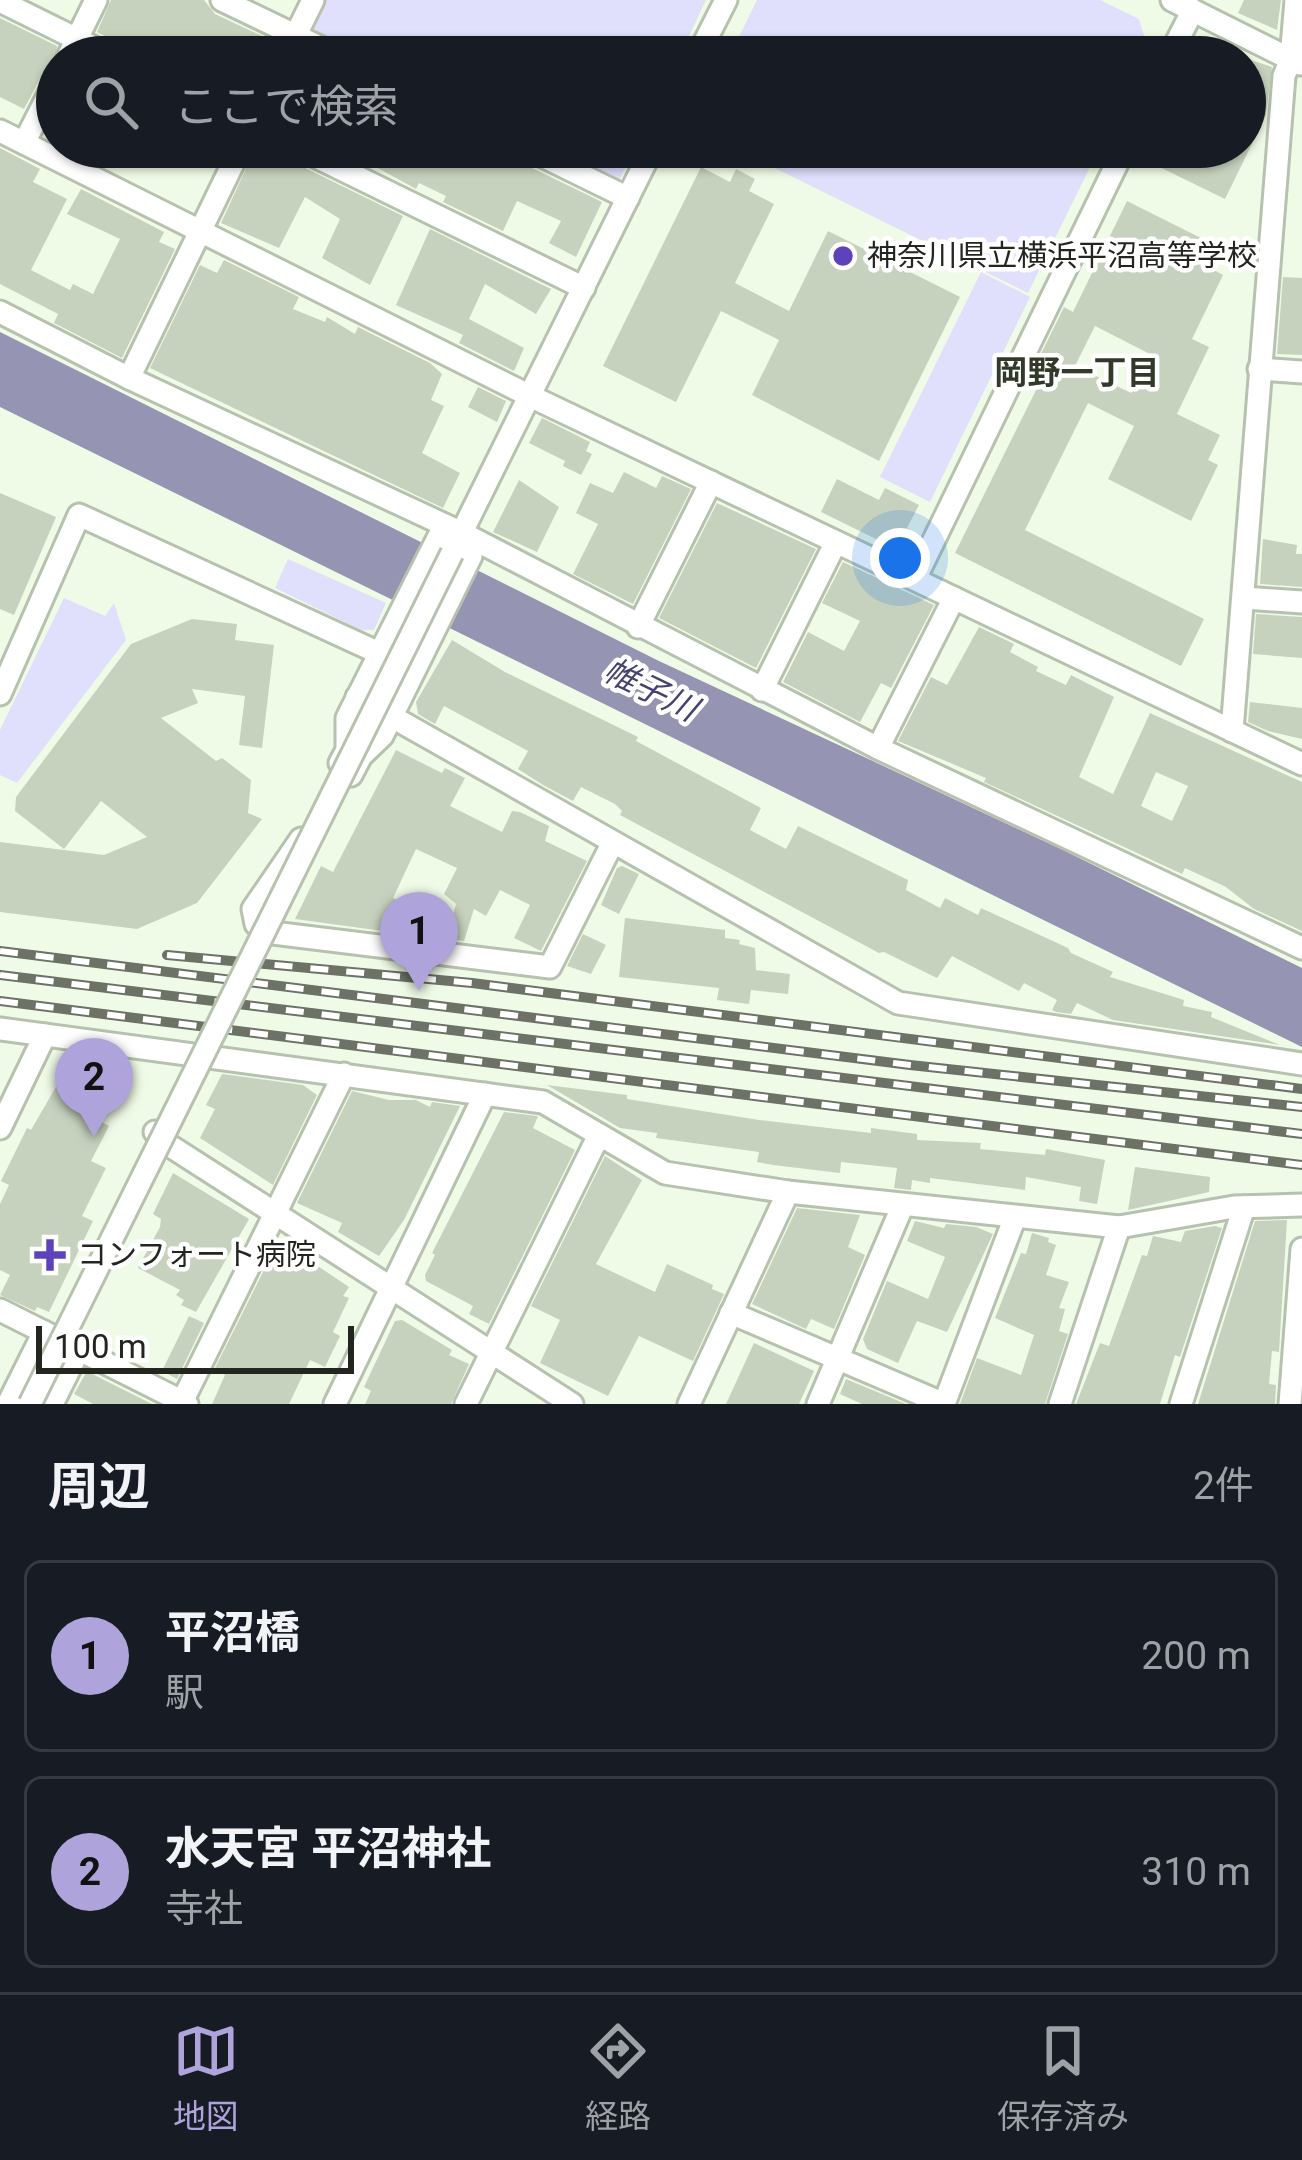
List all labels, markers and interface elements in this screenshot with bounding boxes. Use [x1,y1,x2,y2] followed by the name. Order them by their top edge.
[36,36,1266,168] search box
[78,69,144,135] icon: search
[174,80,399,133] text: ここで検索
[867,238,1257,273] place label: 神奈川県立横浜平沼高等学校
[830,243,856,269] marker: 神奈川県立横浜平沼高等学校
[995,353,1160,392] district label: 岡野一丁目
[870,528,930,588] your location
[598,650,707,730] water label: 帷子川
[380,892,458,991] pin: 1
[55,1038,133,1137] pin: 2
[77,1237,316,1272] place label: コンフォート病院
[34,1239,66,1271] marker: コンフォート病院
[36,1320,354,1373] scale bar
[54,1327,147,1366] text: 100 m
[48,1457,150,1516] text: 周辺
[1193,1463,1254,1509] text: 2件
[165,1606,300,1659] text: 平沼橋
[79,1633,101,1679] text: 1
[1141,1633,1251,1679] text: 200 m
[165,1670,204,1716] text: 駅
[165,1822,491,1875] text: 水天宮 平沼神社
[79,1849,101,1895] text: 2
[1141,1849,1251,1895] text: 310 m
[165,1886,243,1932] text: 寺社
[173,2018,239,2138] tab: 地図
[585,2018,651,2138] tab: 経路
[997,2018,1129,2138] tab: 保存済み

